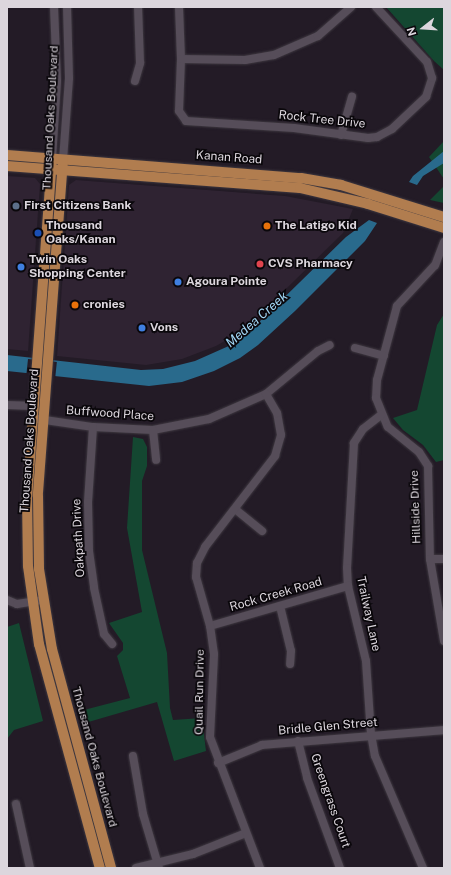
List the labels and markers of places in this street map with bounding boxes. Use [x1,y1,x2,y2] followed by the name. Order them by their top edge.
[24,199,132,213] place label: First Citizens Bank
[11,201,21,211] marker: First Citizens Bank
[46,219,116,247] place label: Thousand Oaks/Kanan
[275,219,357,233] place label: The Latigo Kid
[262,221,272,231] marker: The Latigo Kid
[33,228,43,238] marker: Thousand Oaks/Kanan
[29,253,126,281] place label: Twin Oaks Shopping Center
[268,257,353,271] place label: CVS Pharmacy
[255,259,265,269] marker: CVS Pharmacy
[16,262,26,272] marker: Twin Oaks Shopping Center
[186,275,267,289] place label: Agoura Pointe
[173,277,183,287] marker: Agoura Pointe
[83,298,125,312] place label: cronies
[70,300,80,310] marker: cronies
[150,321,178,335] place label: Vons
[137,323,147,333] marker: Vons

